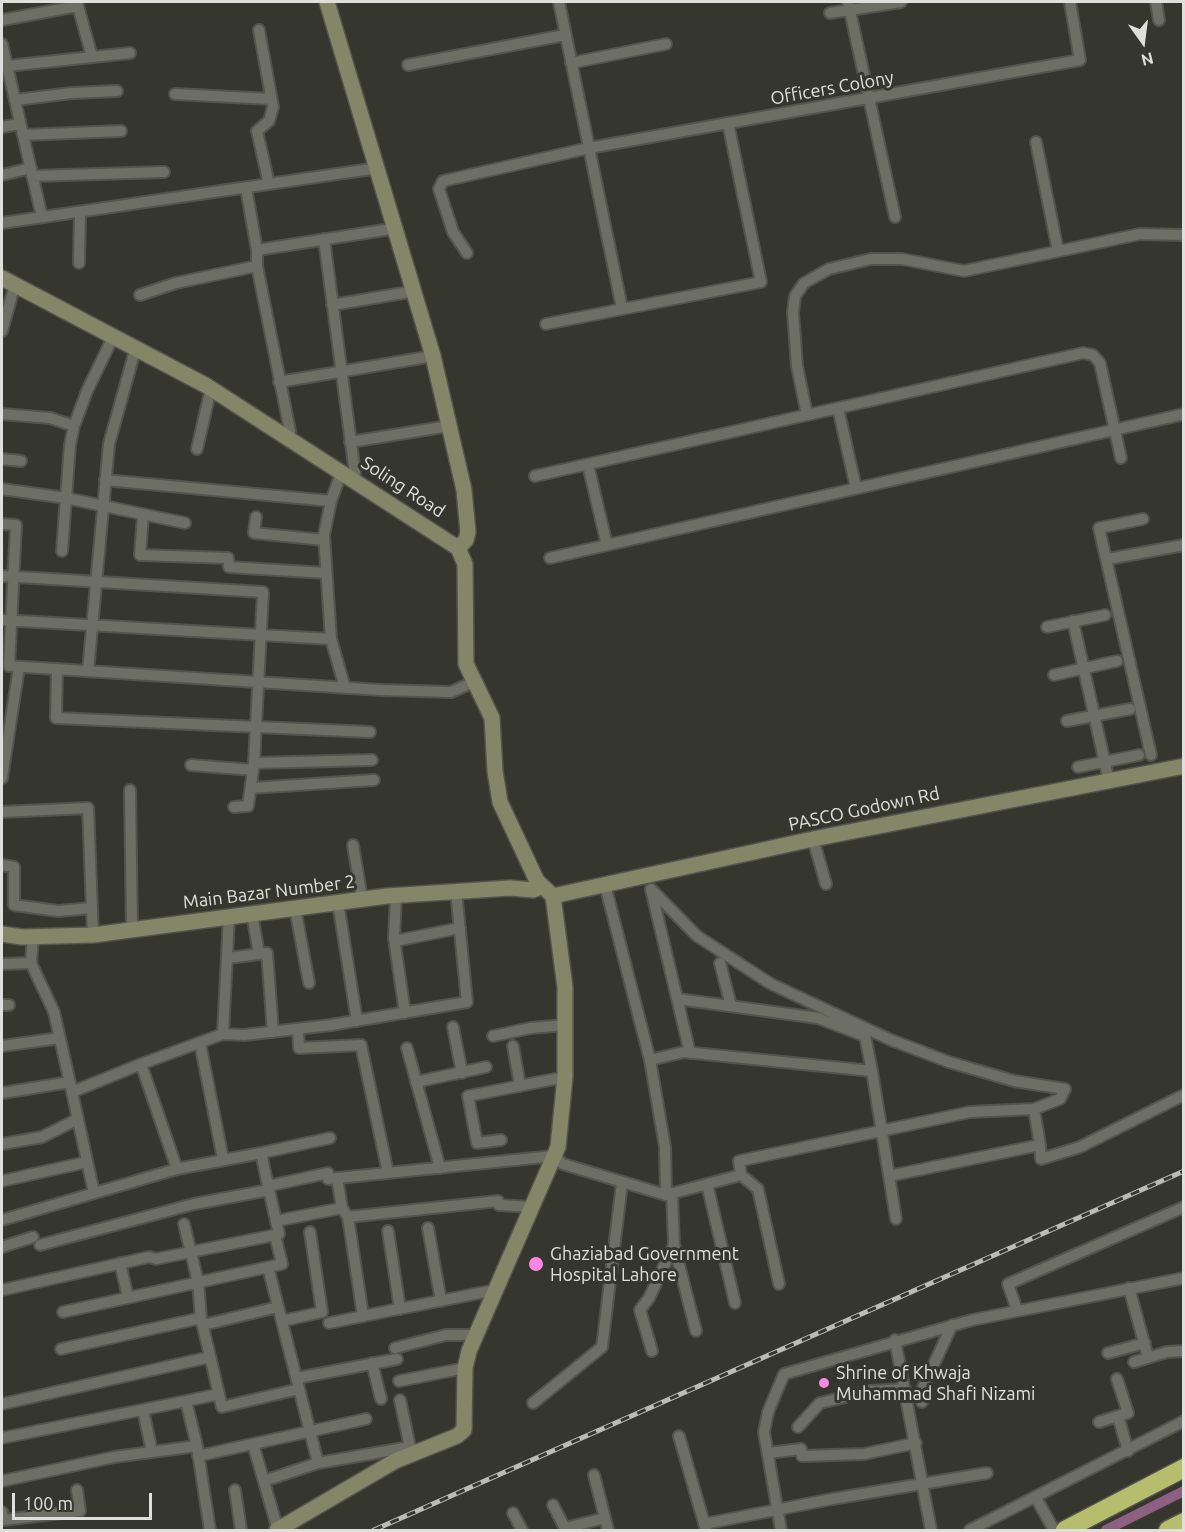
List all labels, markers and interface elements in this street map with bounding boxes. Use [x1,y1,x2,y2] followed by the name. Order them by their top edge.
[1113,12,1173,72] north arrow
[1139,49,1155,70] text: N
[769,67,895,109] street label: Officers Colony
[357,452,449,522] street label: Soling Road
[786,782,942,836] street label: PASCO Godown Rd
[182,871,356,913] street label: Main Bazar Number 2
[550,1243,739,1286] place label: Ghaziabad Government Hospital Lahore
[527,1255,545,1273] marker: Ghaziabad Government Hospital Lahore
[836,1362,1035,1404] place label: Shrine of Khwaja Muhammad Shafi Nizami
[817,1376,831,1390] marker: Shrine of Khwaja Muhammad Shafi Nizami
[15,1481,154,1519] scale bar
[23,1493,73,1513] text: 100 m

